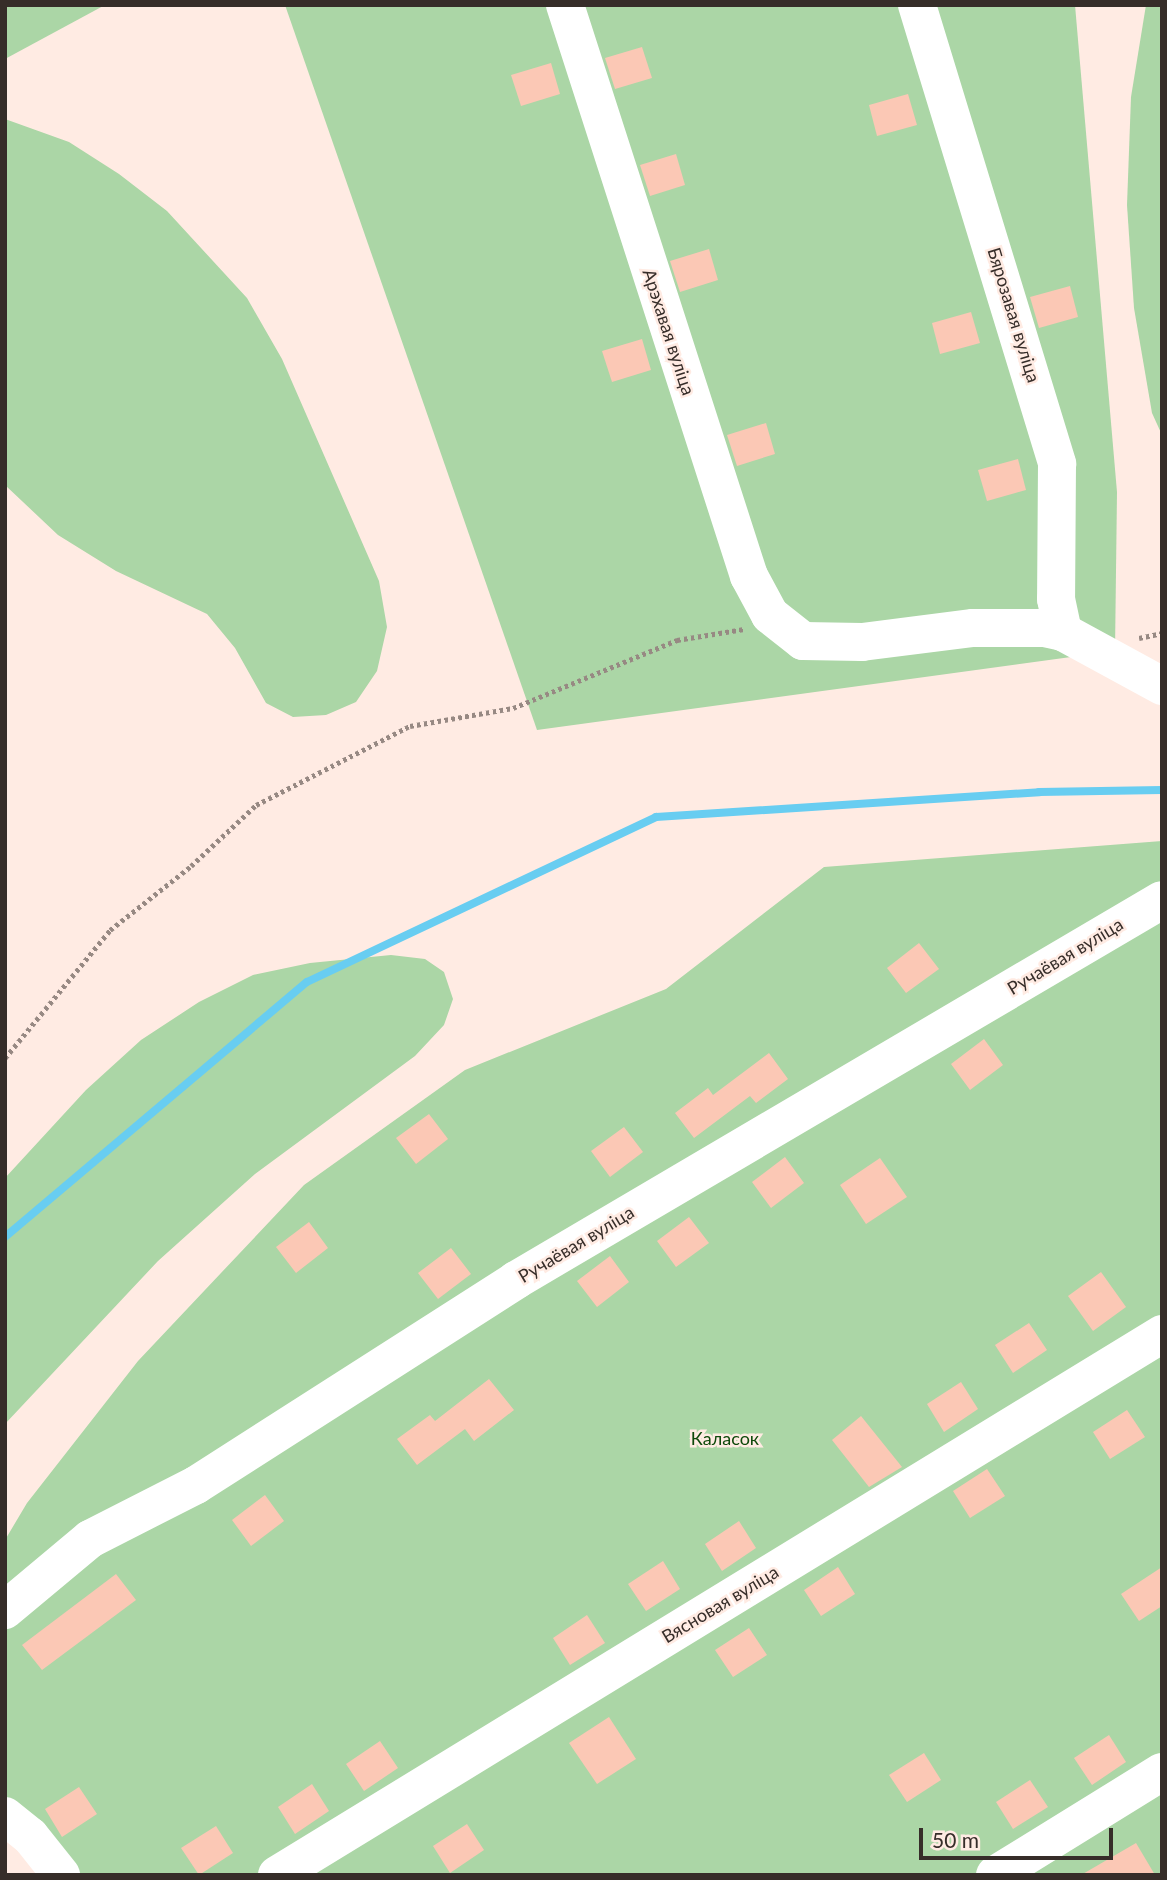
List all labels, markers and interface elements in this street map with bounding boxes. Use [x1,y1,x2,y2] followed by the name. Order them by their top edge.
[983,245,1045,385] street label: Бярозавая вуліца
[638,266,700,398] street label: Арэхавая вуліца
[1003,913,1127,999] street label: Ручаёвая вуліца
[514,1201,638,1287] street label: Ручаёвая вуліца
[691,1427,759,1449] park label: Каласок
[658,1561,782,1647] street label: Вясновая вуліца
[922,1814,1116,1858] scale bar
[932,1827,979,1852] text: 50 m

